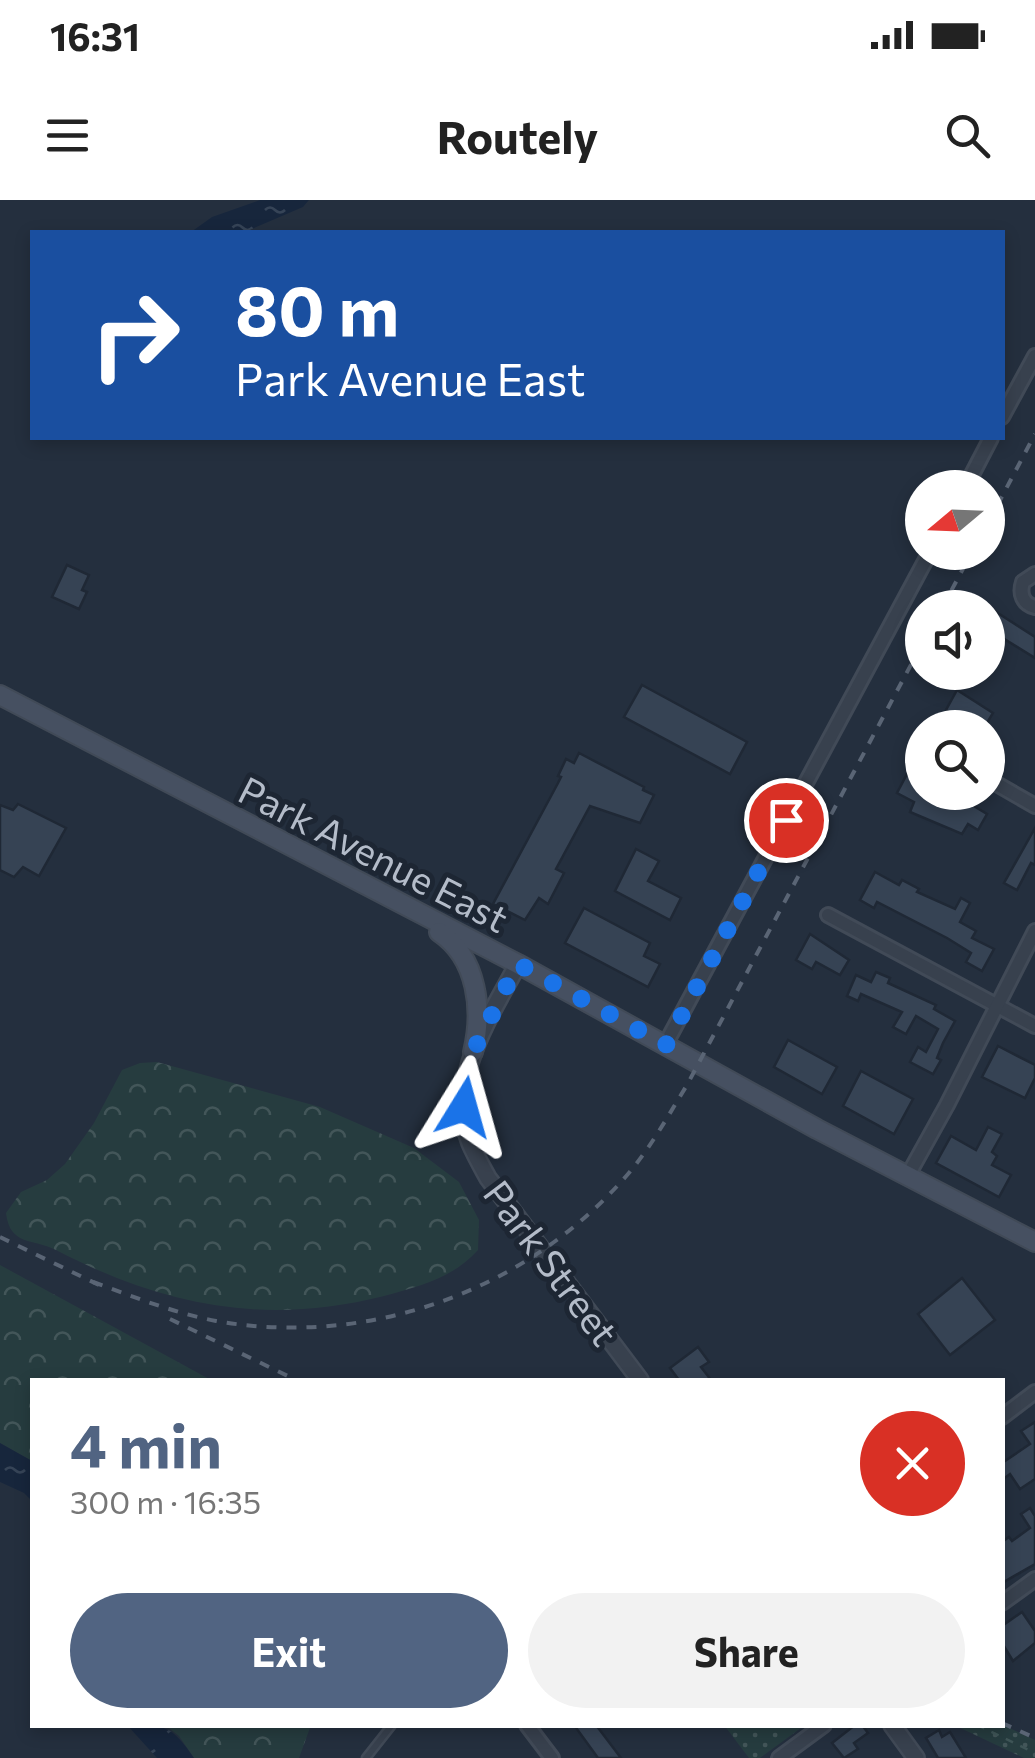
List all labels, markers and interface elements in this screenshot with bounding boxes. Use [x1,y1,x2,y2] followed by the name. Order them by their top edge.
[50,12,140,59] text: 16:31
[40,108,95,163] icon: menu
[437,108,598,163] text: Routely
[940,108,995,163] icon: search
[235,265,399,350] text: 80 m
[70,270,200,400] icon: right
[235,350,585,405] text: Park Avenue East
[905,470,1005,570] north arrow
[905,470,1005,810] map controls
[905,590,1005,690] button: sound
[905,710,1005,810] button: search
[231,765,517,941] street label: Park Avenue East
[744,778,829,863] pin
[759,793,814,848] icon: arrive
[412,1055,516,1159] position arrow
[475,1170,629,1354] street label: Park Street
[70,1407,222,1480] text: 4 min
[860,1411,965,1516] button: close
[70,1481,261,1521] text: 300 m · 16:35
[70,1593,508,1708] button: Exit
[528,1593,965,1708] button: Share

